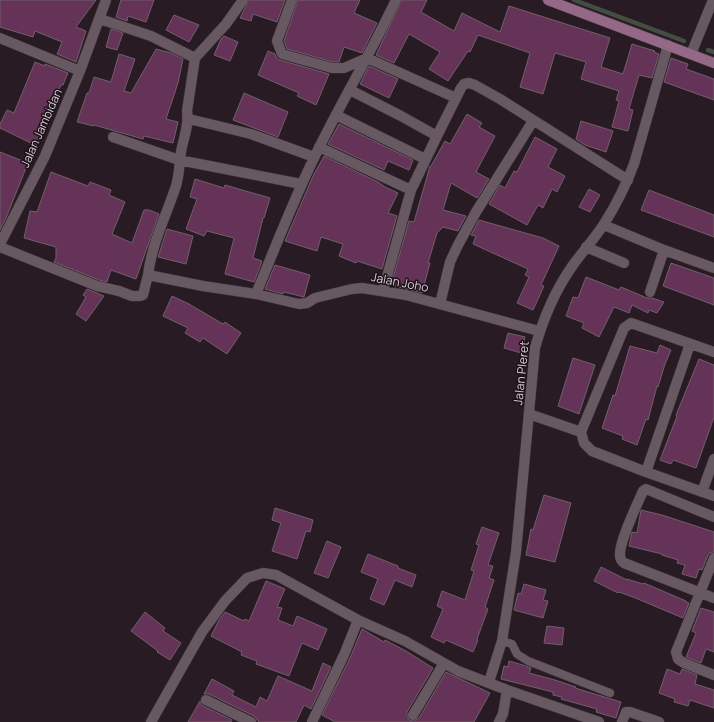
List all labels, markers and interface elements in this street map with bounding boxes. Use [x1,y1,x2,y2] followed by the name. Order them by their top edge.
[16,86,66,170] street label: Jalan Jambidan
[370,268,430,296] street label: Jalan Joho
[509,340,533,406] street label: Jalan Pleret

